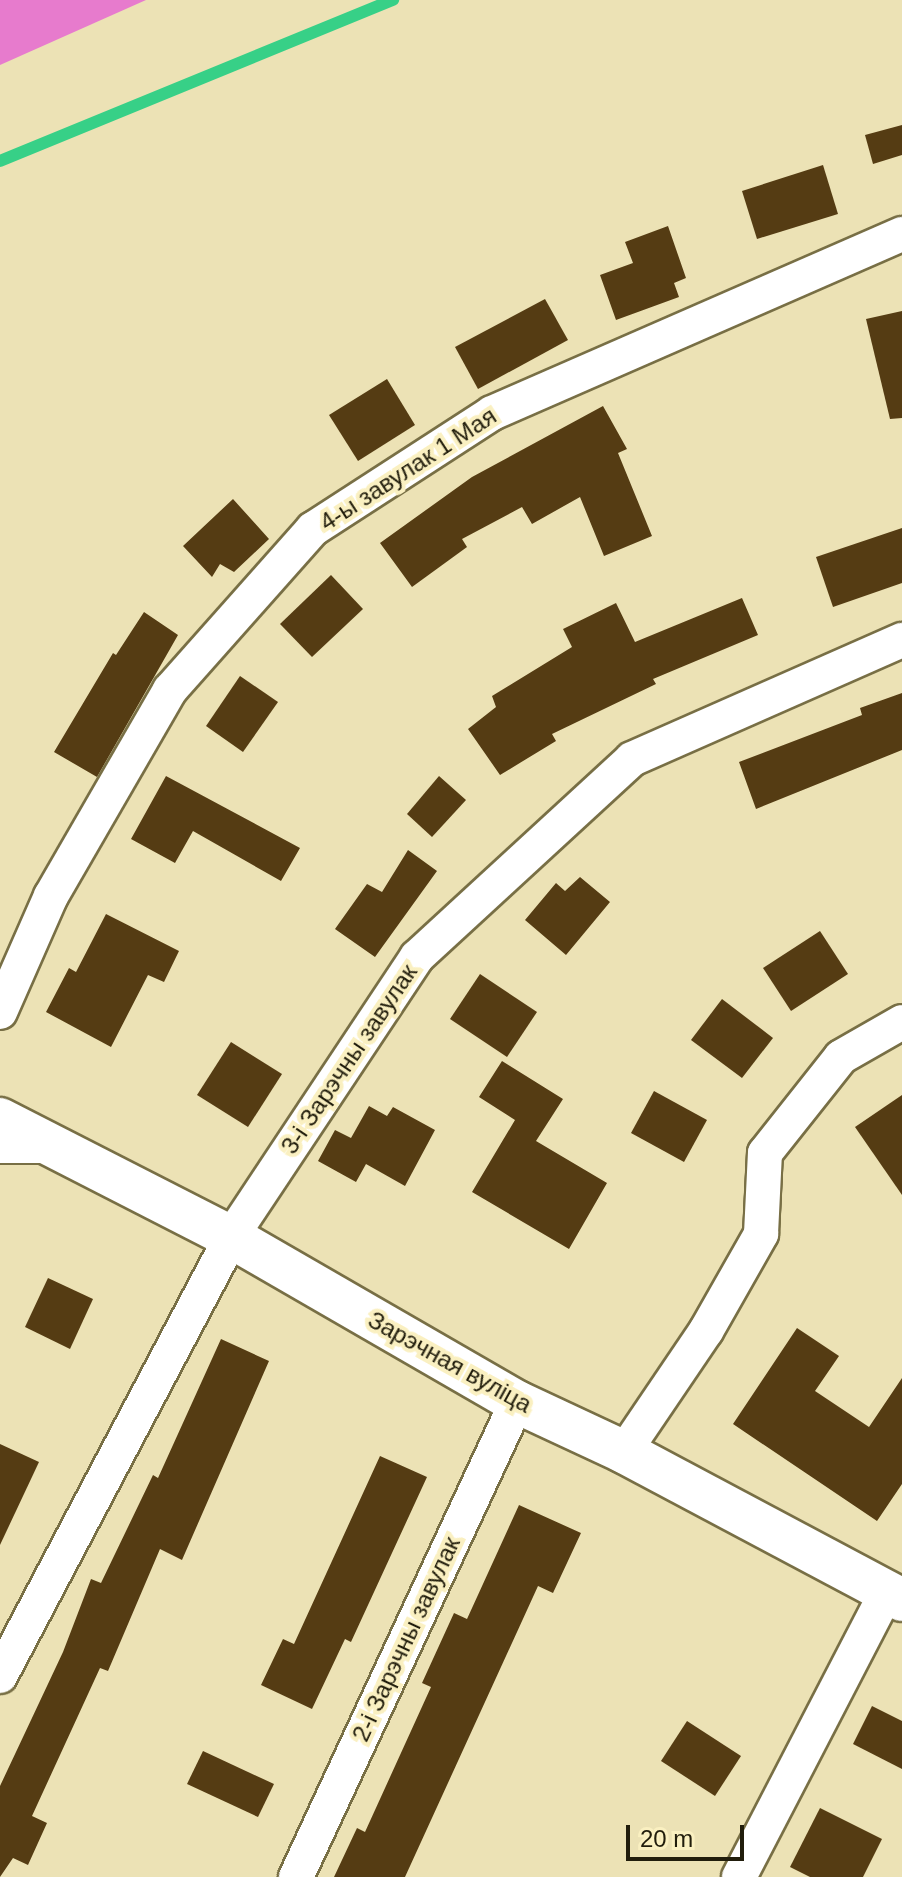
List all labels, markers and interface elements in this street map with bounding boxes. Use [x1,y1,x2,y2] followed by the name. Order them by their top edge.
[314,401,502,537] street label: 4-ы завулак 1 Мая
[275,959,423,1159] street label: 3-і Зарэчны завулак
[363,1305,537,1419] street label: Зарэчная вуліца
[346,1532,466,1746] street label: 2-і Зарэчны завулак
[630,1809,748,1859] scale bar
[640,1825,693,1852] text: 20 m

